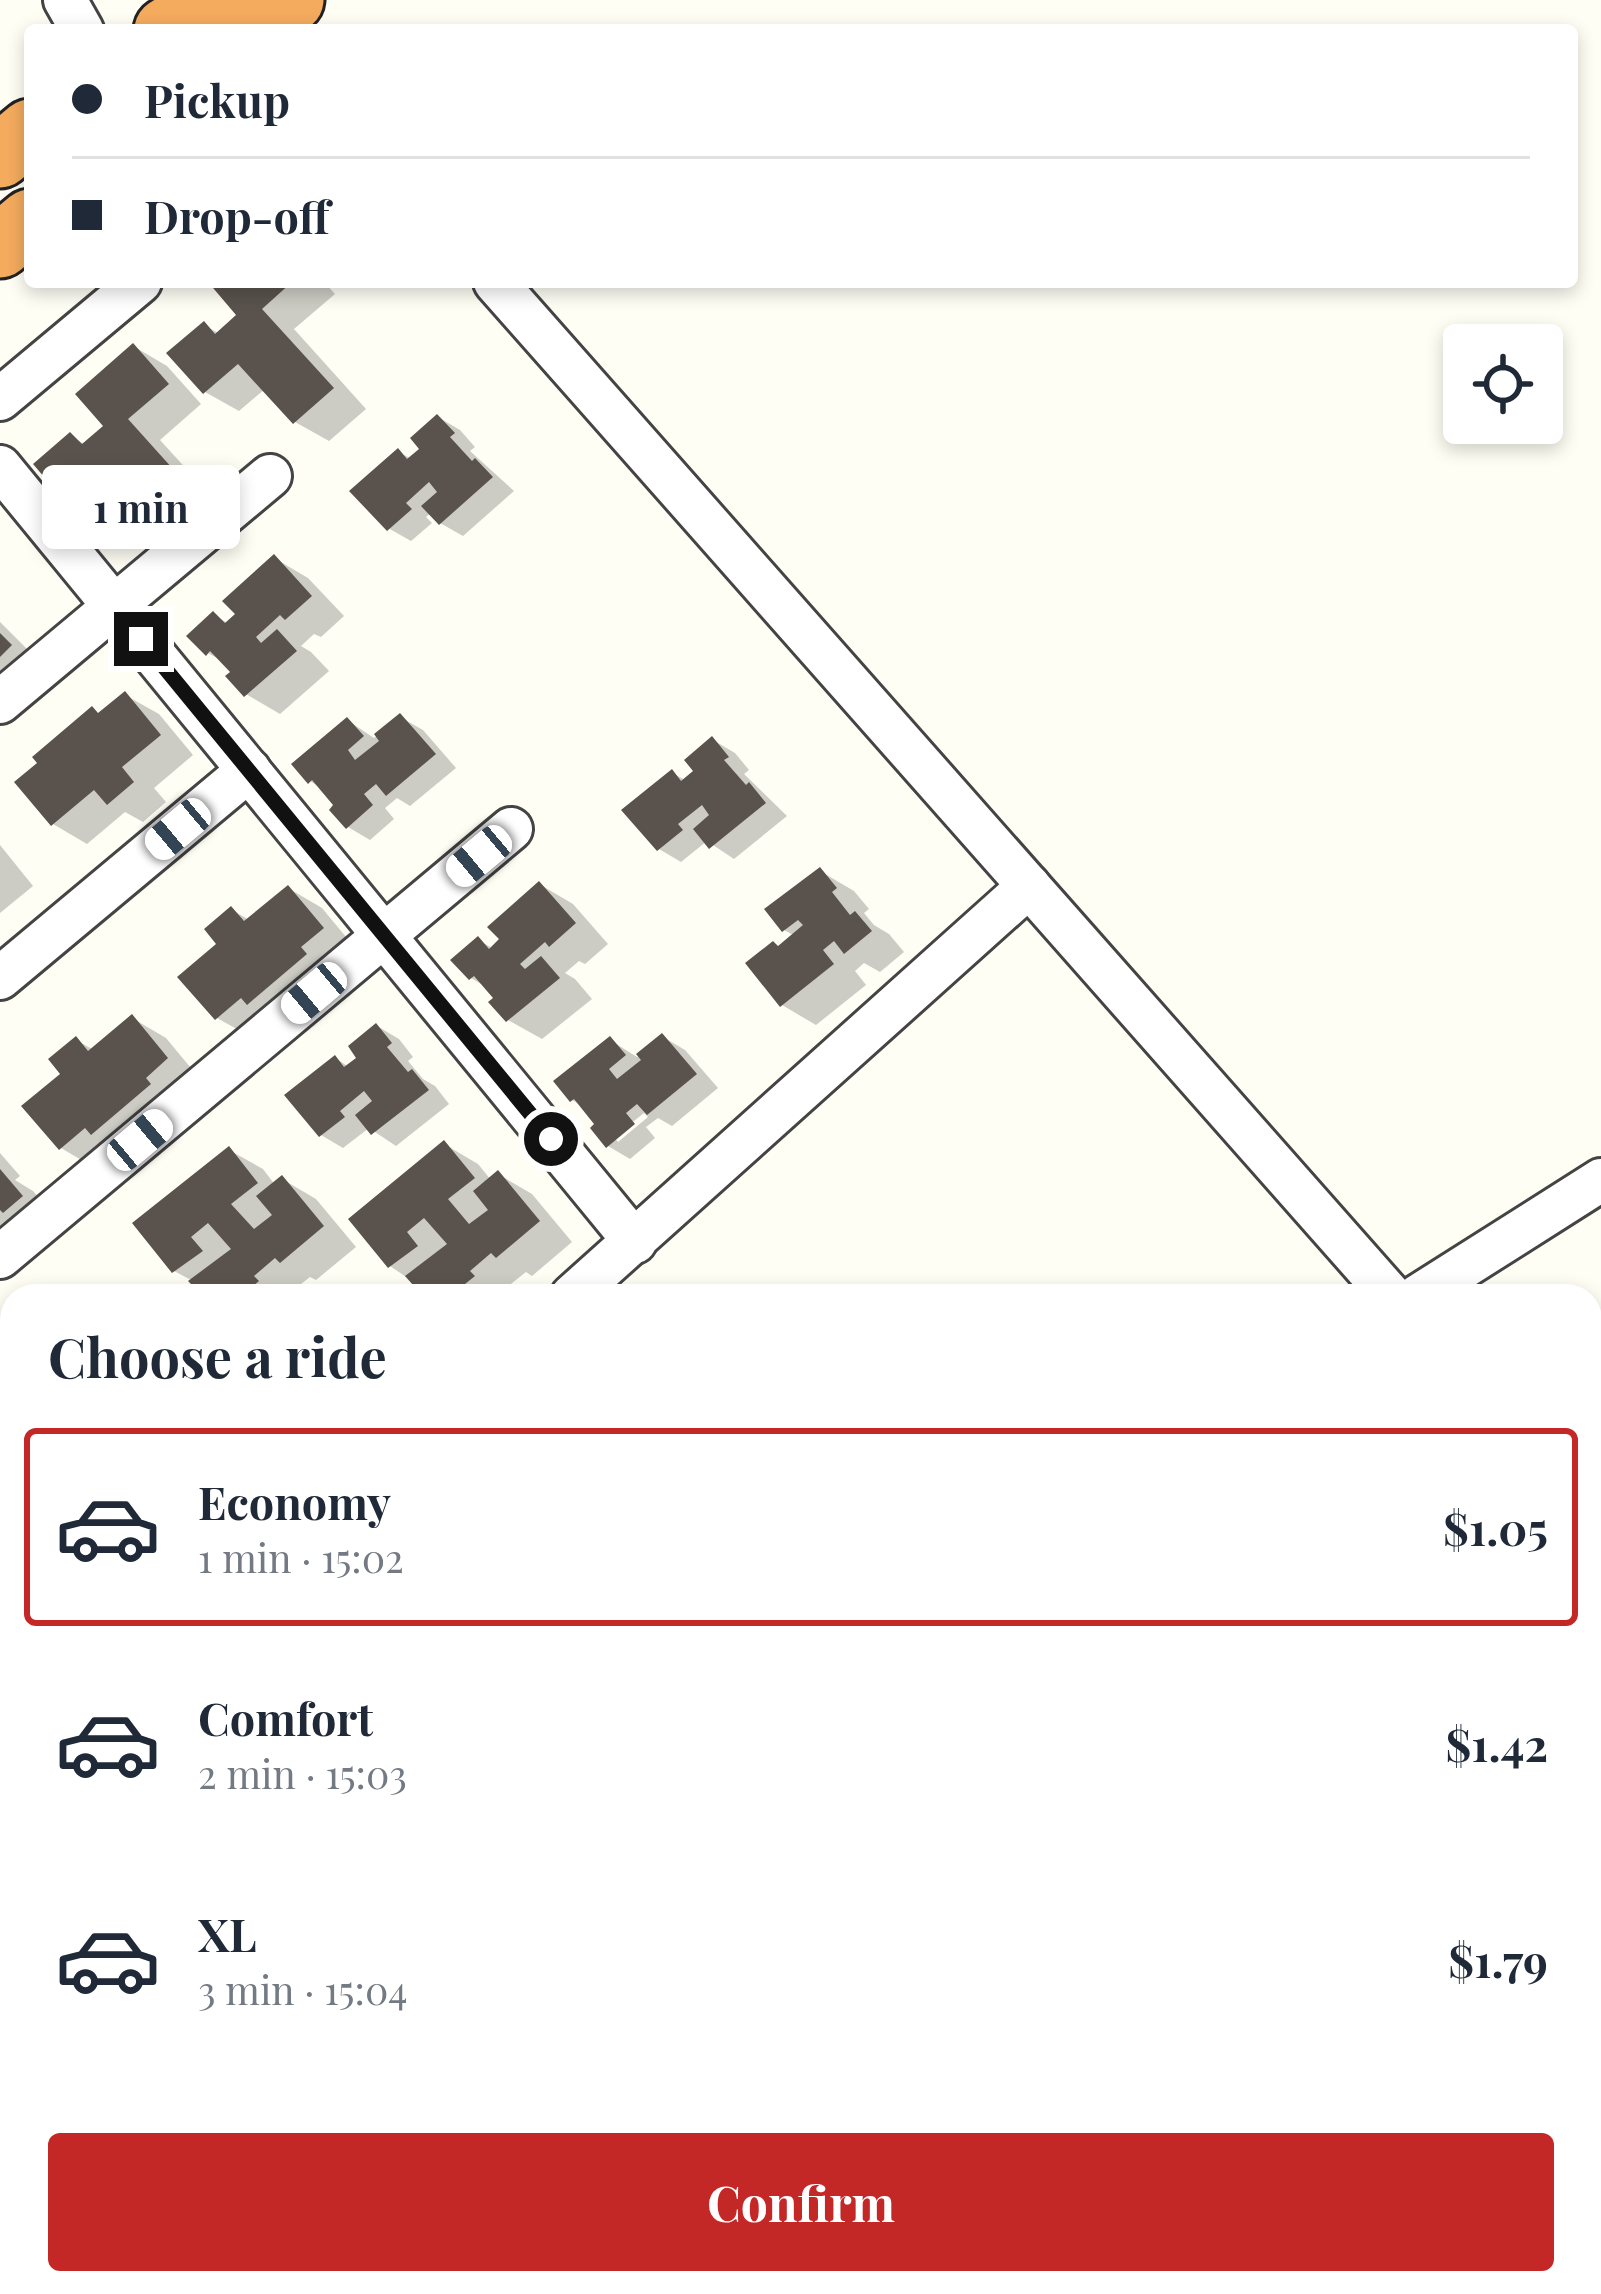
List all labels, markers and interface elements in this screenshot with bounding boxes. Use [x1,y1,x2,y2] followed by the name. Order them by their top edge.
[144,69,290,129] text: Pickup
[144,185,330,245] text: Drop-off
[1443,324,1563,444] map controls
[1443,324,1563,444] button: locate
[42,465,240,549] callout: 1 min
[93,481,189,533] text: 1 min
[114,612,168,666] route end
[139,792,217,866] car
[440,819,518,893] car
[275,956,353,1030] car
[101,1103,179,1177] car
[524,1112,578,1166] route start
[48,1320,387,1392] text: Choose a ride
[198,1471,391,1531] text: Economy
[54,1473,162,1581] icon: car
[1443,1497,1548,1557] text: $1.05
[198,1531,404,1583] text: 1 min · 15:02
[198,1687,373,1747] text: Comfort
[54,1689,162,1797] icon: car
[1445,1713,1548,1773] text: $1.42
[198,1747,407,1799] text: 2 min · 15:03
[198,1903,257,1963] text: XL
[54,1905,162,2013] icon: car
[1448,1929,1548,1989] text: $1.79
[198,1963,408,2015] text: 3 min · 15:04
[48,2133,1554,2271] button: Confirm

